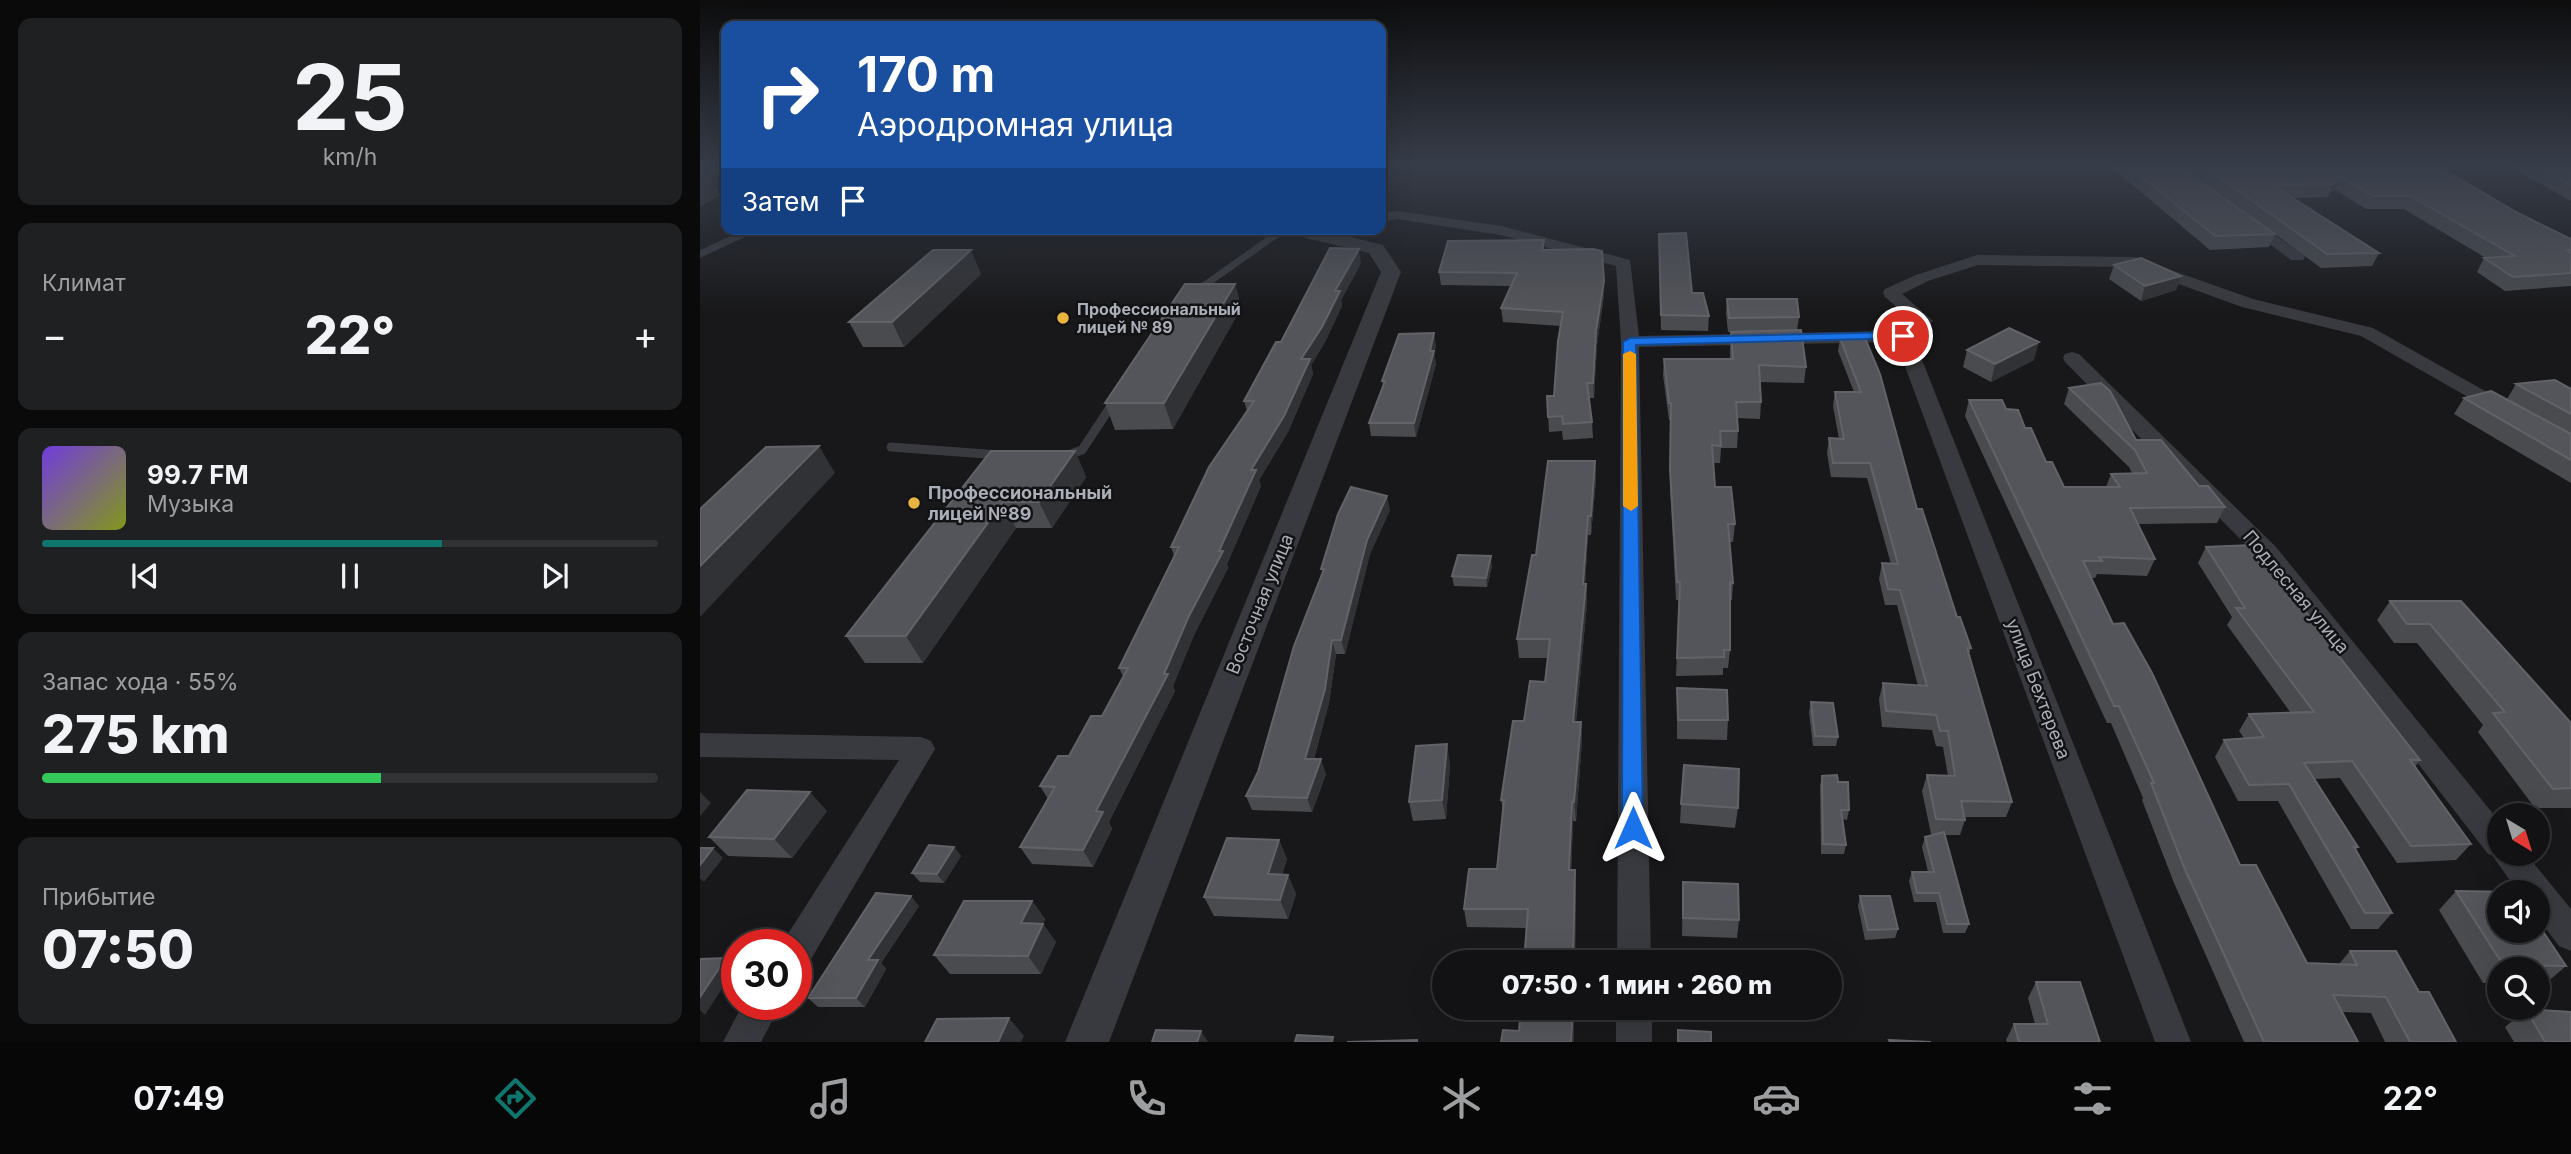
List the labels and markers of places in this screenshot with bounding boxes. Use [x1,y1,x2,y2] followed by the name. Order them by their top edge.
[1077,299,1241,337] place label: Профессиональный лицей № 89
[1873,306,1933,366] pin
[1055,310,1071,326] marker: Профессиональный лицей № 89
[928,482,1112,524] place label: Профессиональный лицей №89
[906,495,922,511] marker: Профессиональный лицей №89

